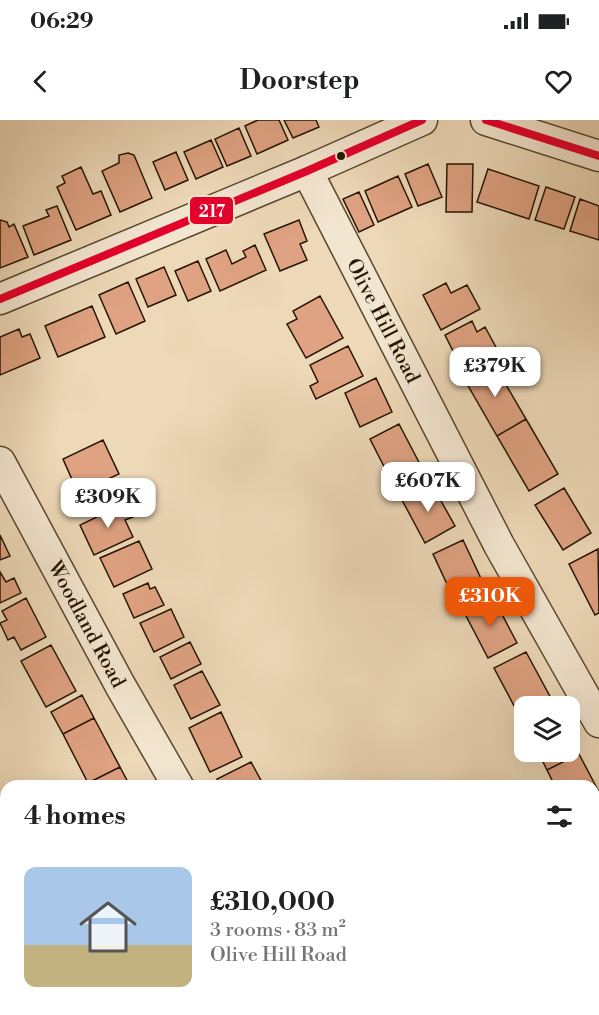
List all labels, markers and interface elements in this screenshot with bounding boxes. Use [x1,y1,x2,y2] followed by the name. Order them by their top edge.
[30,8,94,35] text: 06:29
[239,64,360,98] text: Doorstep
[24,65,57,98] icon: back
[542,65,575,98] icon: heart
[335,150,347,162] unlabelled marker
[189,196,234,225] line badge: 217
[199,202,226,222] text: 217
[340,254,425,388] street label: Olive Hill Road
[453,347,537,398] pin: £379K
[463,354,527,379] text: £379K
[386,462,470,513] pin: £607K
[395,469,461,494] text: £607K
[66,478,150,529] pin: £309K
[75,485,141,510] text: £309K
[41,556,130,693] street label: Woodland Road
[448,577,532,628] pin: £310K
[459,584,521,609] text: £310K
[514,696,580,762] map controls
[514,696,580,762] button: layers
[24,800,126,832] text: 4 homes
[543,800,576,833] icon: filters
[210,886,335,918] text: £310,000
[72,891,144,963] icon: home
[210,918,346,943] text: 3 rooms · 83 m²
[210,943,347,968] text: Olive Hill Road

